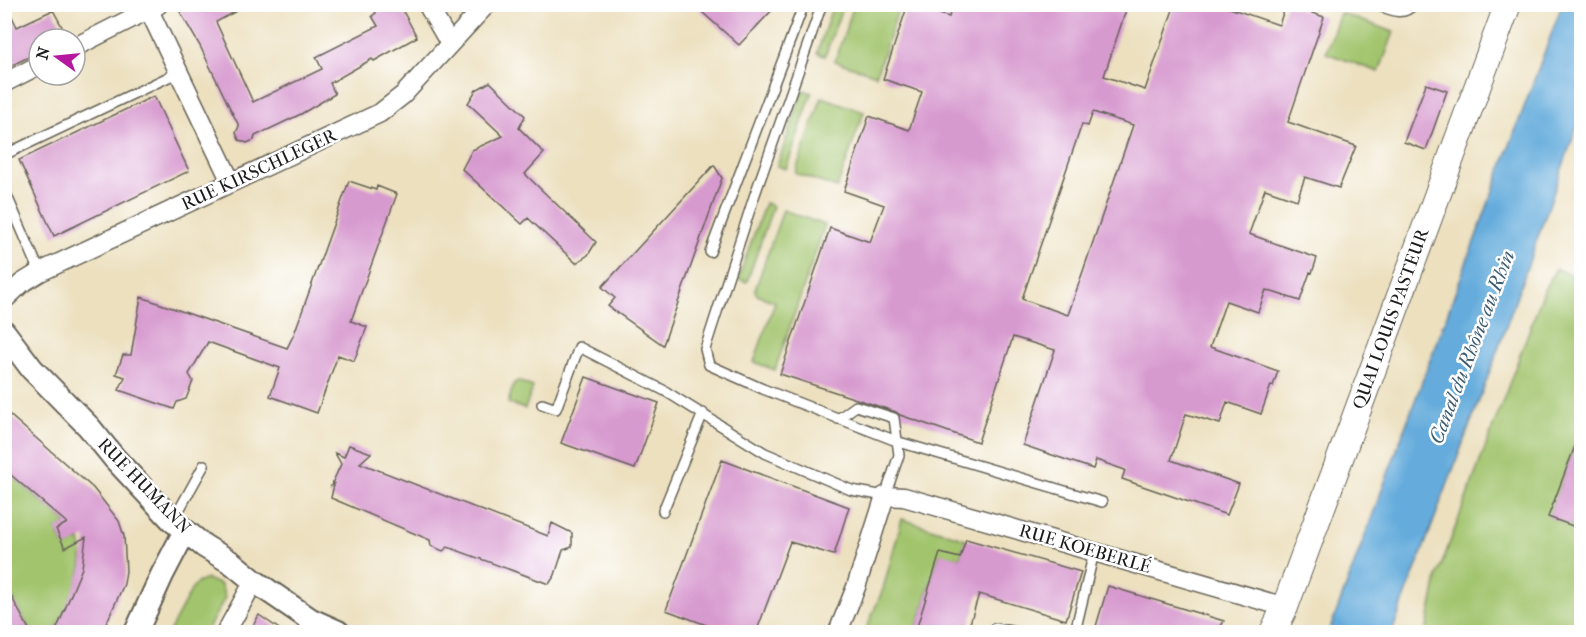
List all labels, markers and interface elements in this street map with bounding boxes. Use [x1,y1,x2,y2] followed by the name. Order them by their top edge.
[27,27,87,87] north arrow
[32,44,54,62] text: N
[178,124,341,215] street label: RUE KIRSCHLEGER
[1349,225,1434,412] street label: QUAI LOUIS PASTEUR
[1425,247,1519,447] water label: Canal du Rhône au Rhin
[93,434,195,538] street label: RUE HUMANN
[1017,519,1154,578] street label: RUE KOEBERLÉ

